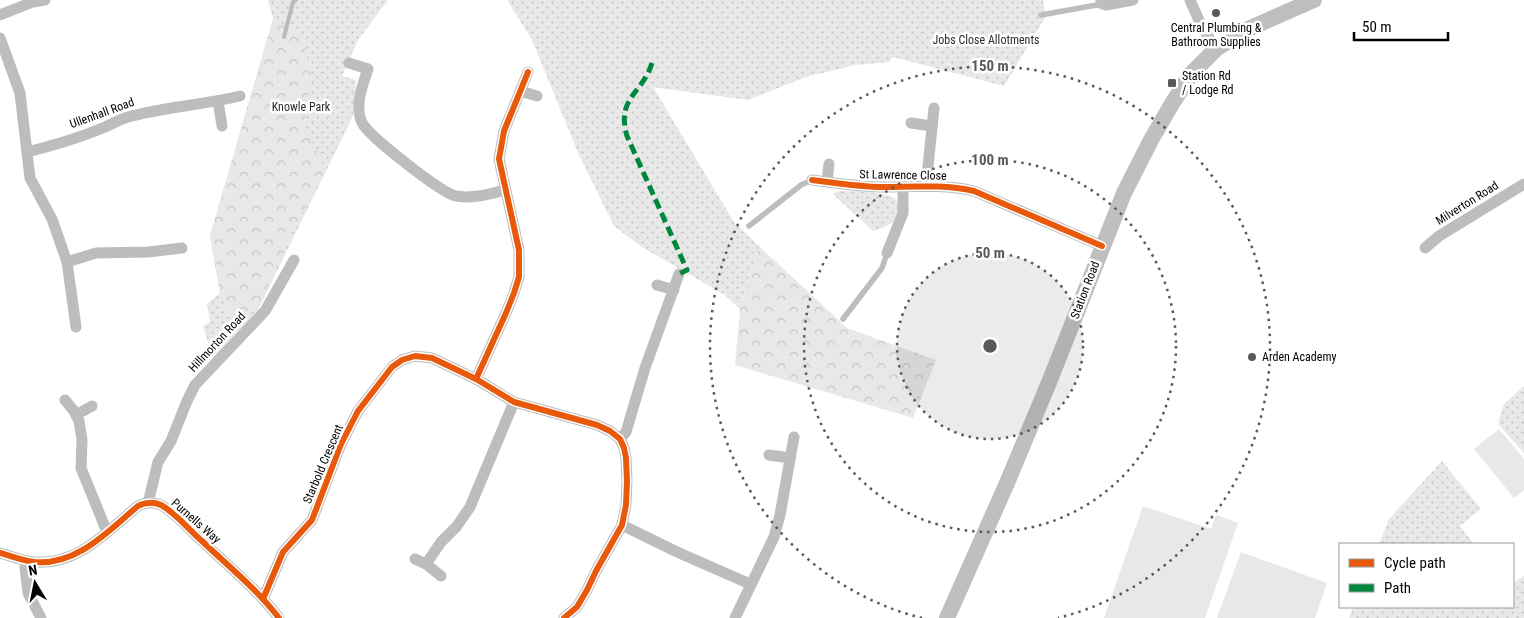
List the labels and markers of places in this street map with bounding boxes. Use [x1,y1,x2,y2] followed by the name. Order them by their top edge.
[1210,7,1222,19] marker: Central Plumbing & Bathroom Supplies
[1171,21,1262,49] place label: Central Plumbing & Bathroom Supplies
[1182,69,1234,97] place label: Station Rd / Lodge Rd
[1166,77,1178,89] marker: Station Rd / Lodge Rd
[981,337,999,355] centre of rings
[1262,350,1336,364] place label: Arden Academy
[1246,351,1258,363] marker: Arden Academy

